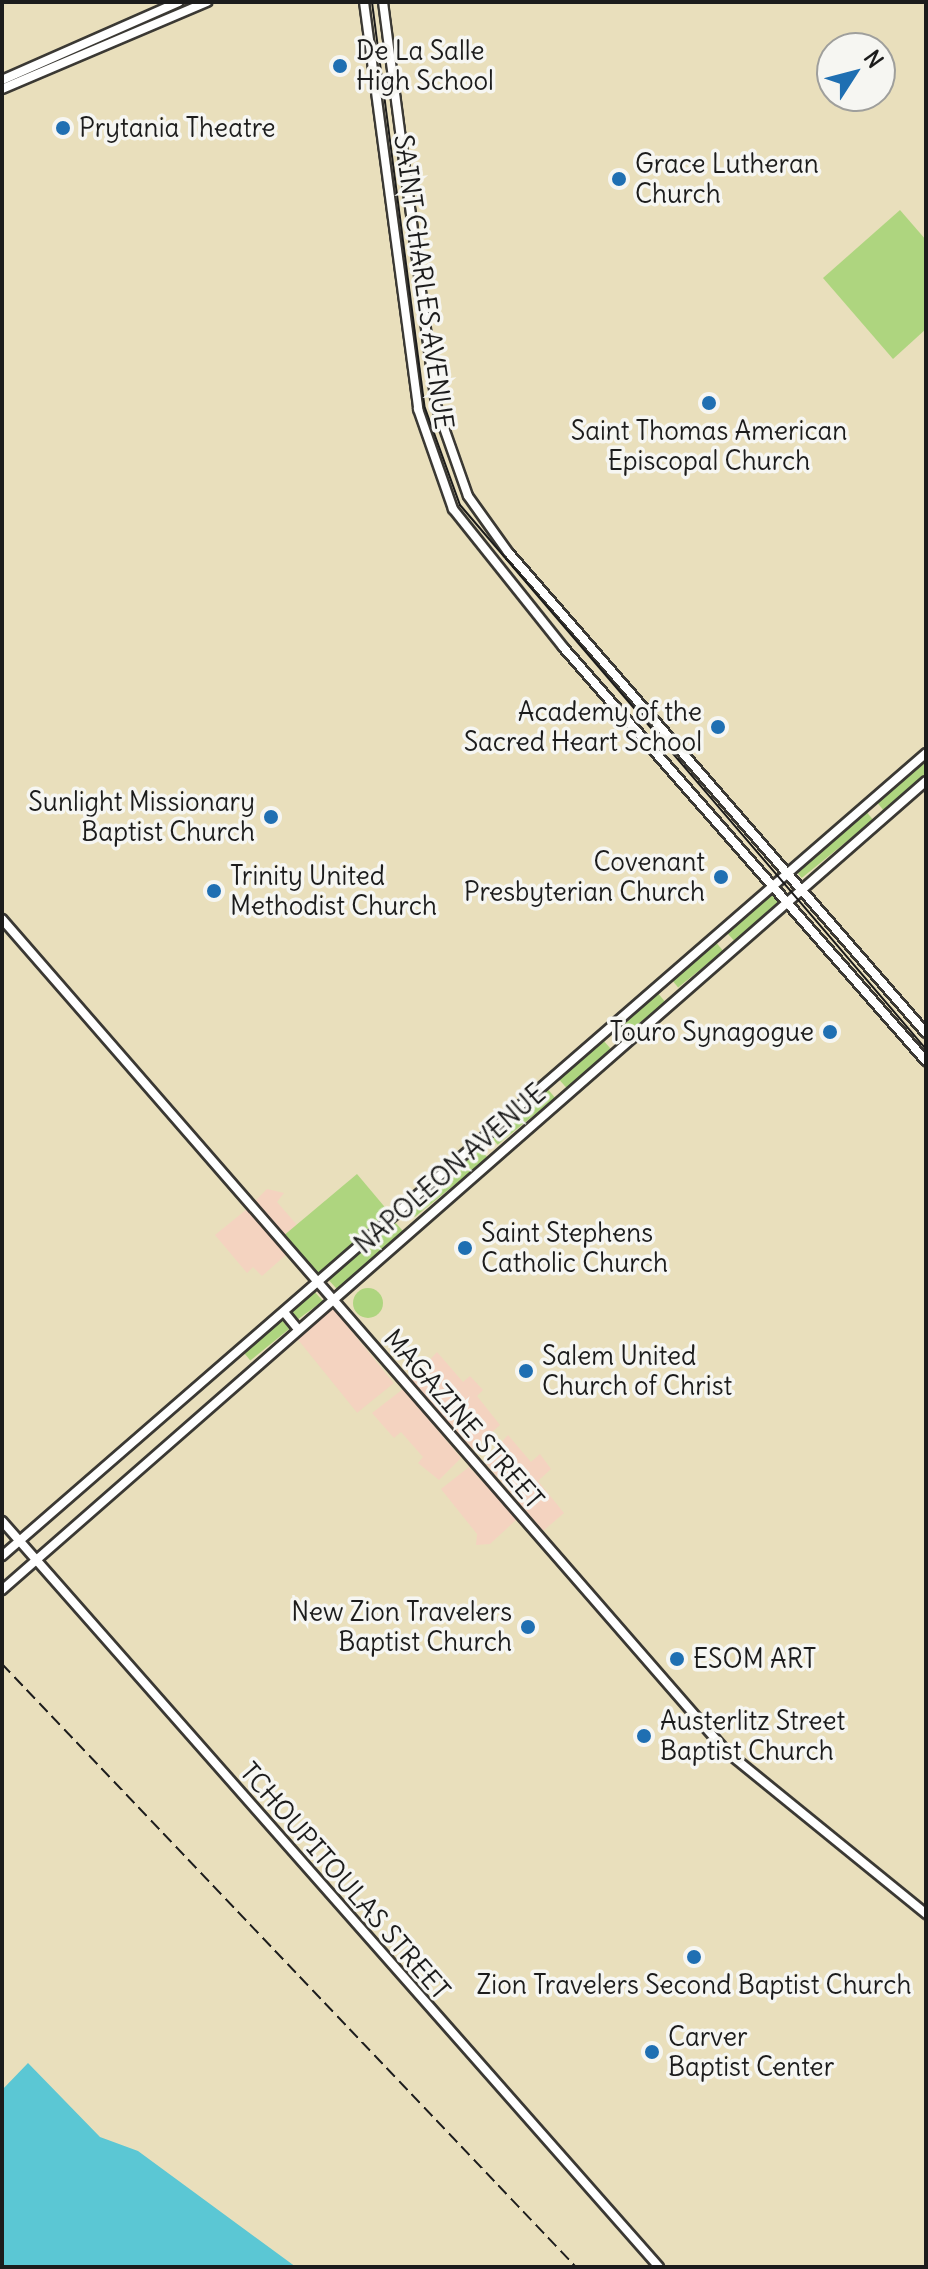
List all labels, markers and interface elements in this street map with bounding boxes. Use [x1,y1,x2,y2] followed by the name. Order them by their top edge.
[816,32,896,112] north arrow
[356,35,494,96] place label: De La Salle High School
[858,45,890,73] text: N
[331,57,349,75] marker: De La Salle High School
[79,112,276,144] place label: Prytania Theatre
[54,119,72,137] marker: Prytania Theatre
[388,133,460,431] street label: SAINT CHARLES AVENUE
[635,148,819,210] place label: Grace Lutheran Church
[610,170,628,188] marker: Grace Lutheran Church
[700,394,718,412] marker: Saint Thomas American Episcopal Church
[571,415,847,476] place label: Saint Thomas American Episcopal Church
[464,696,702,758] place label: Academy of the Sacred Heart School
[709,718,727,736] marker: Academy of the Sacred Heart School
[28,786,255,848] place label: Sunlight Missionary Baptist Church
[262,808,280,826] marker: Sunlight Missionary Baptist Church
[464,846,705,908] place label: Covenant Presbyterian Church
[230,860,437,922] place label: Trinity United Methodist Church
[712,868,730,886] marker: Covenant Presbyterian Church
[205,882,223,900] marker: Trinity United Methodist Church
[609,1016,814,1048] place label: Touro Synagogue
[821,1023,839,1041] marker: Touro Synagogue
[348,1078,552,1260] street label: NAPOLEON AVENUE
[481,1217,668,1278] place label: Saint Stephens Catholic Church
[456,1239,474,1257] marker: Saint Stephens Catholic Church
[378,1323,550,1515] street label: MAGAZINE STREET
[542,1340,732,1402] place label: Salem United Church of Christ
[517,1362,535,1380] marker: Salem United Church of Christ
[291,1596,512,1658] place label: New Zion Travelers Baptist Church
[519,1618,537,1636] marker: New Zion Travelers Baptist Church
[693,1643,816,1675] place label: ESOM ART
[668,1650,686,1668] marker: ESOM ART
[660,1705,845,1766] place label: Austerlitz Street Baptist Church
[635,1727,653,1745] marker: Austerlitz Street Baptist Church
[234,1756,456,2006] street label: TCHOUPITOULAS STREET
[685,1948,703,1966] marker: Zion Travelers Second Baptist Church
[477,1969,911,2001] place label: Zion Travelers Second Baptist Church
[668,2021,834,2082] place label: Carver Baptist Center
[643,2043,661,2061] marker: Carver Baptist Center

